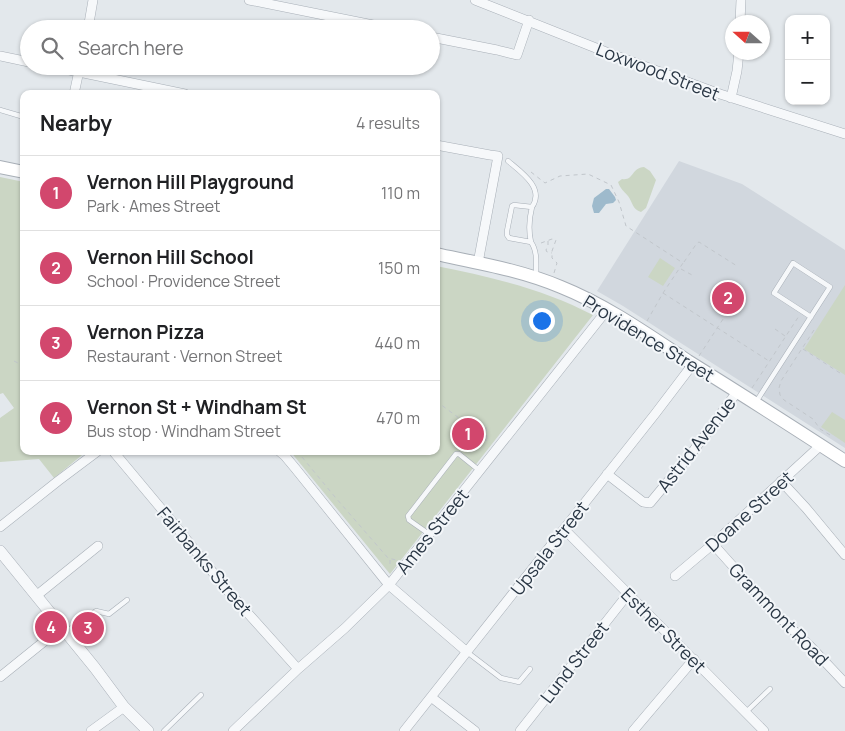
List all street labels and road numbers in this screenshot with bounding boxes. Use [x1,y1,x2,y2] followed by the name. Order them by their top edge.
[593,36,723,106] street label: Loxwood Street
[579,289,719,387] street label: Providence Street
[651,391,741,497] street label: Astrid Avenue
[700,465,798,557] street label: Doane Street
[390,483,474,579] street label: Ames Street
[505,496,593,600] street label: Upsala Street
[152,501,258,621] street label: Fairbanks Street
[724,557,834,671] street label: Grammont Road
[616,582,712,678] street label: Esther Street
[534,616,614,708] street label: Lund Street

